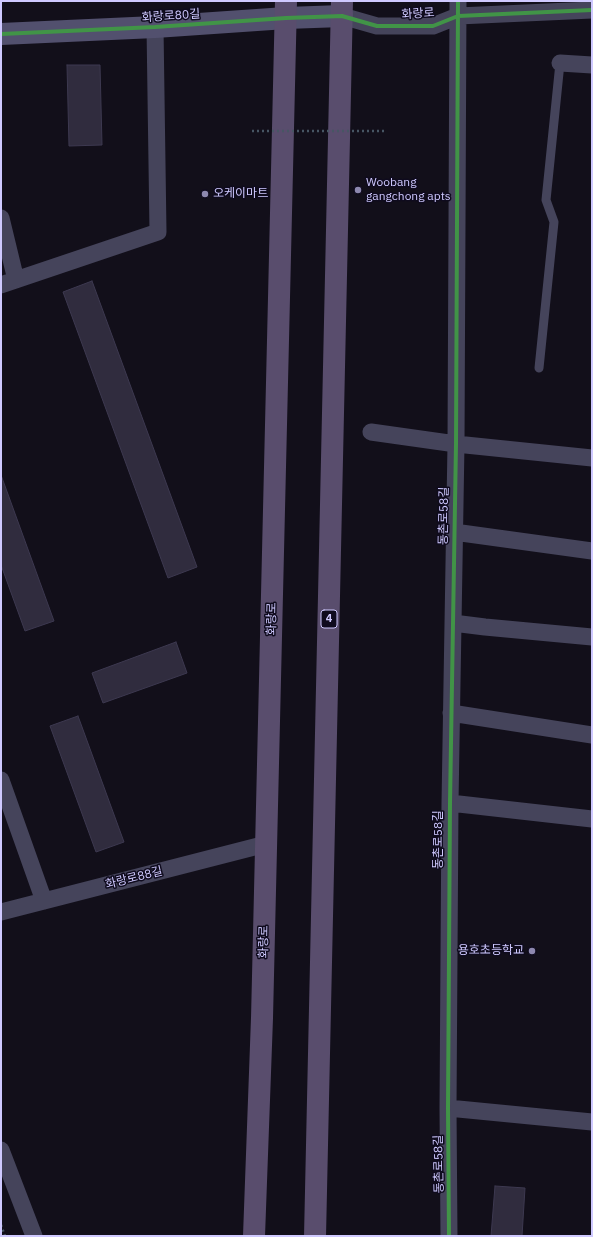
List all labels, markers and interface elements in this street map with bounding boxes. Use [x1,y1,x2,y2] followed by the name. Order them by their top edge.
[401,6,435,22] street label: 화랑로
[141,7,201,25] street label: 화랑로80길
[366,176,451,204] place label: Woobang gangchong apts
[353,185,363,195] marker: Woobang gangchong apts
[213,187,268,201] place label: 오케이마트
[200,189,210,199] marker: 오케이마트
[436,487,452,545] street label: 동촌로58길
[265,602,279,636] street label: 화랑로
[321,610,337,628] road number: 4
[432,811,446,869] street label: 동촌로58길
[104,864,164,892] street label: 화랑로88길
[257,925,271,959] street label: 화랑로
[458,944,524,958] place label: 용호초등학교
[527,946,537,956] marker: 용호초등학교
[431,1135,447,1193] street label: 동촌로58길

